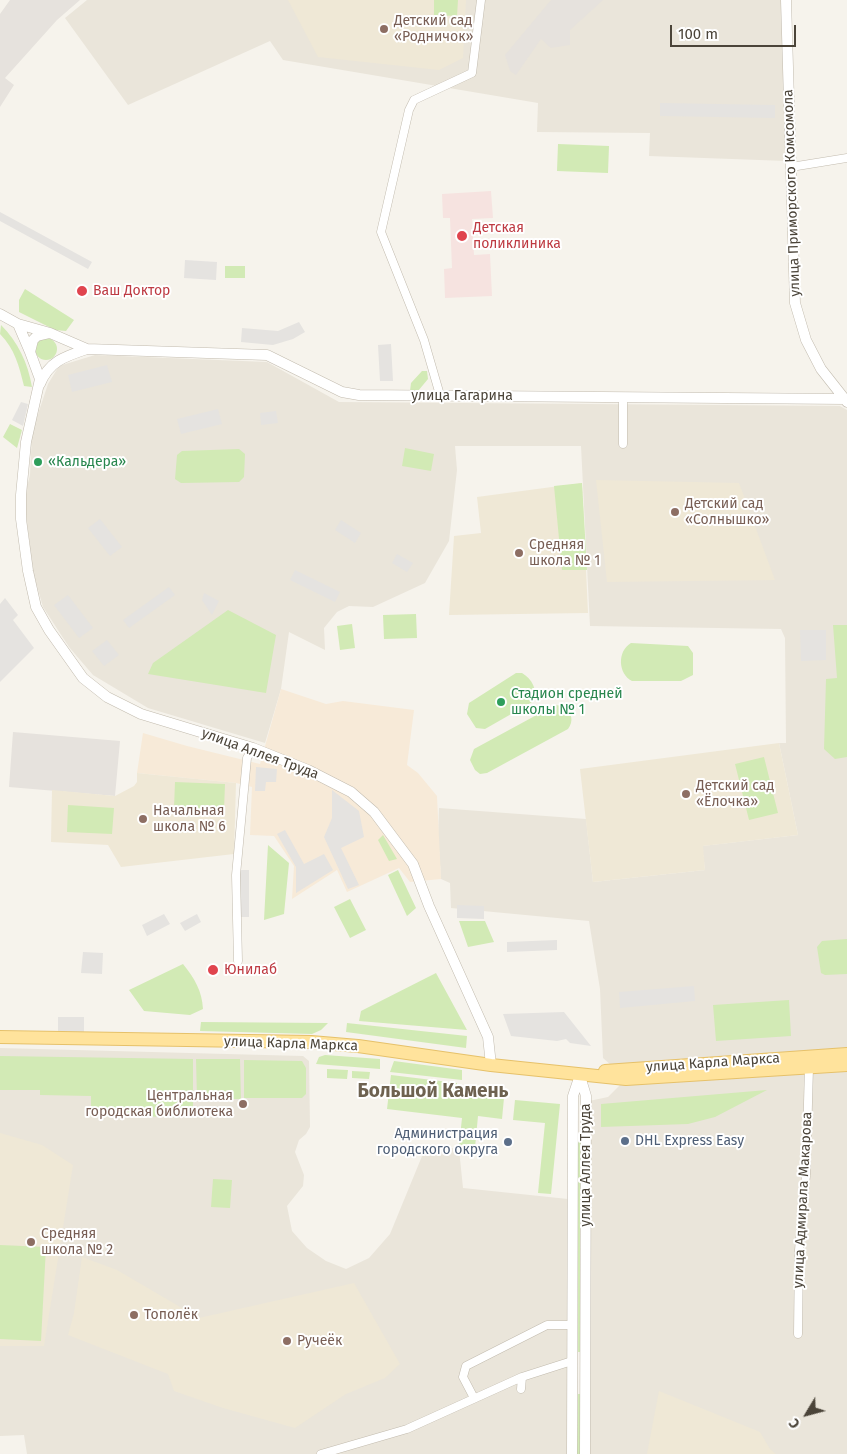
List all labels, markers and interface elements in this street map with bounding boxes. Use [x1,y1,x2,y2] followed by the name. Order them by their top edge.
[394,13,473,46] place label: Детский сад «Родничок»
[672,15,798,47] scale bar
[378,23,390,35] marker: Детский сад «Родничок»
[678,25,718,43] text: 100 m
[780,89,804,297] street label: улица Приморского Комсомола
[473,220,561,252] place label: Детская поликлиника
[455,229,469,243] marker: Детская поликлиника
[93,283,170,299] place label: Ваш Доктор
[75,284,89,298] marker: Ваш Доктор
[411,388,513,404] street label: улица Гагарина
[48,454,126,470] place label: «Кальдера»
[32,456,44,468] marker: «Кальдера»
[685,496,769,528] place label: Детский сад «Солнышко»
[669,506,681,518] marker: Детский сад «Солнышко»
[529,537,600,570] place label: Средняя школа № 1
[513,547,525,559] marker: Средняя школа № 1
[511,686,623,719] place label: Стадион средней школы № 1
[495,696,507,708] marker: Стадион средней школы № 1
[199,725,321,783] street label: улица Аллея Труда
[696,778,774,810] place label: Детский сад «Ёлочка»
[680,788,692,800] marker: Детский сад «Ёлочка»
[153,803,226,836] place label: Начальная школа № 6
[137,813,149,825] marker: Начальная школа № 6
[224,962,277,978] place label: Юнилаб
[206,963,220,977] marker: Юнилаб
[224,1033,358,1055] street label: улица Карла Маркса
[645,1050,781,1076] street label: улица Карла Маркса
[357,1081,509,1103] district label: Большой Камень
[85,1088,233,1120] place label: Центральная городская библиотека
[237,1098,249,1110] marker: Центральная городская библиотека
[578,1103,594,1227] street label: улица Аллея Труда
[790,1111,816,1289] street label: улица Адмирала Макарова
[377,1126,498,1158] place label: Администрация городского округа
[635,1133,744,1149] place label: DHL Express Easy
[619,1135,631,1147] marker: DHL Express Easy
[502,1136,514,1148] marker: Администрация городского округа
[41,1226,113,1258] place label: Средняя школа № 2
[25,1236,37,1248] marker: Средняя школа № 2
[144,1307,198,1323] place label: Тополёк
[128,1309,140,1321] marker: Тополёк
[297,1333,342,1349] place label: Ручеёк
[281,1335,293,1347] marker: Ручеёк
[782,1389,832,1439] north arrow
[785,1415,804,1432] text: С

